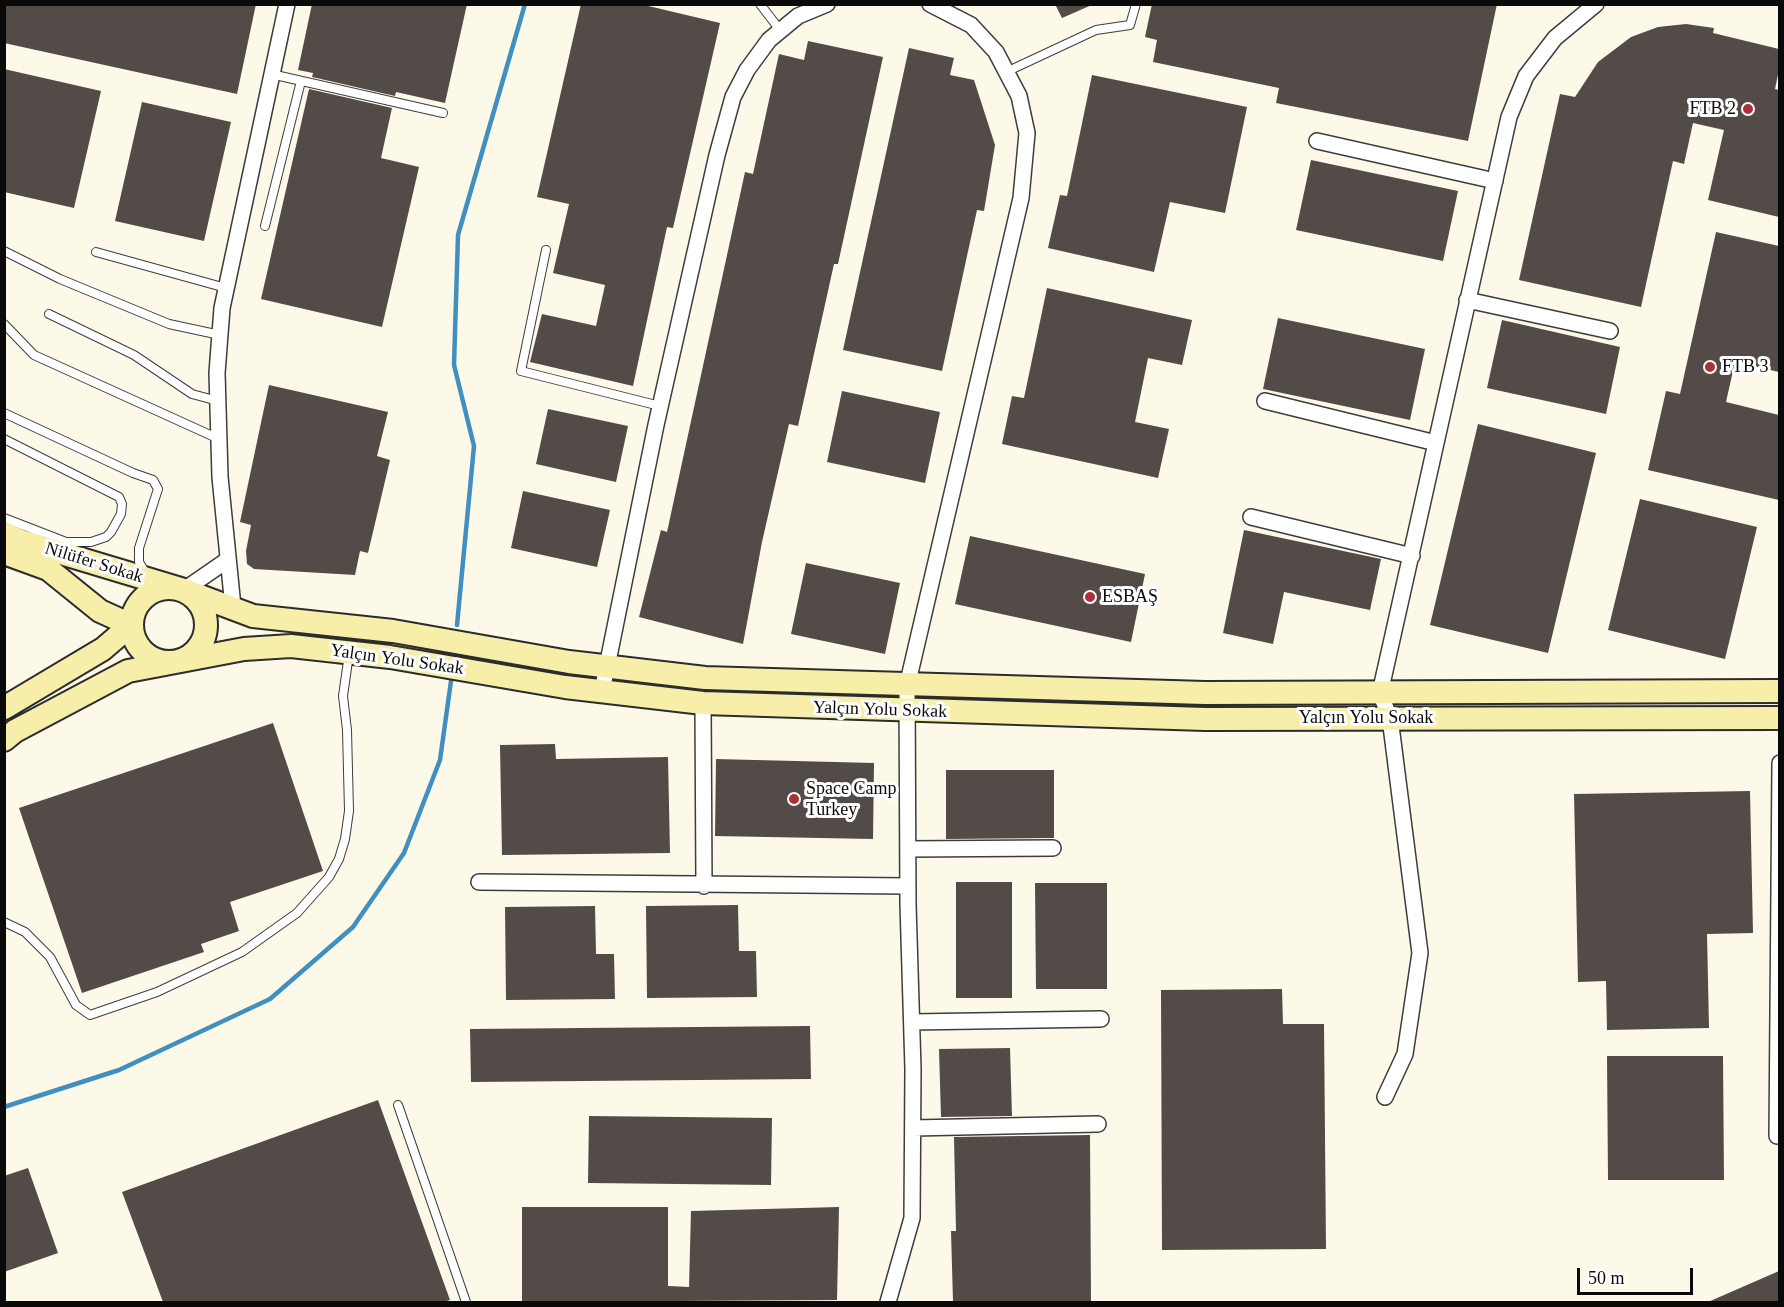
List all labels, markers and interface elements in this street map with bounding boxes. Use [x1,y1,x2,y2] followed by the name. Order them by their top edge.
[1689,98,1736,120] place label: FTB 2
[1741,102,1755,116] marker: FTB 2
[1722,356,1769,378] place label: FTB 3
[1703,360,1717,374] marker: FTB 3
[42,538,146,588] street label: Nilüfer Sokak
[1102,586,1158,608] place label: ESBAŞ
[1083,590,1097,604] marker: ESBAŞ
[329,640,465,680] street label: Yalçın Yolu Sokak
[812,697,948,723] street label: Yalçın Yolu Sokak
[1299,707,1433,729] street label: Yalçın Yolu Sokak
[806,778,896,820] place label: Space Camp Turkey
[787,792,801,806] marker: Space Camp Turkey
[1580,1256,1696,1294] scale bar
[1588,1268,1625,1288] text: 50 m

